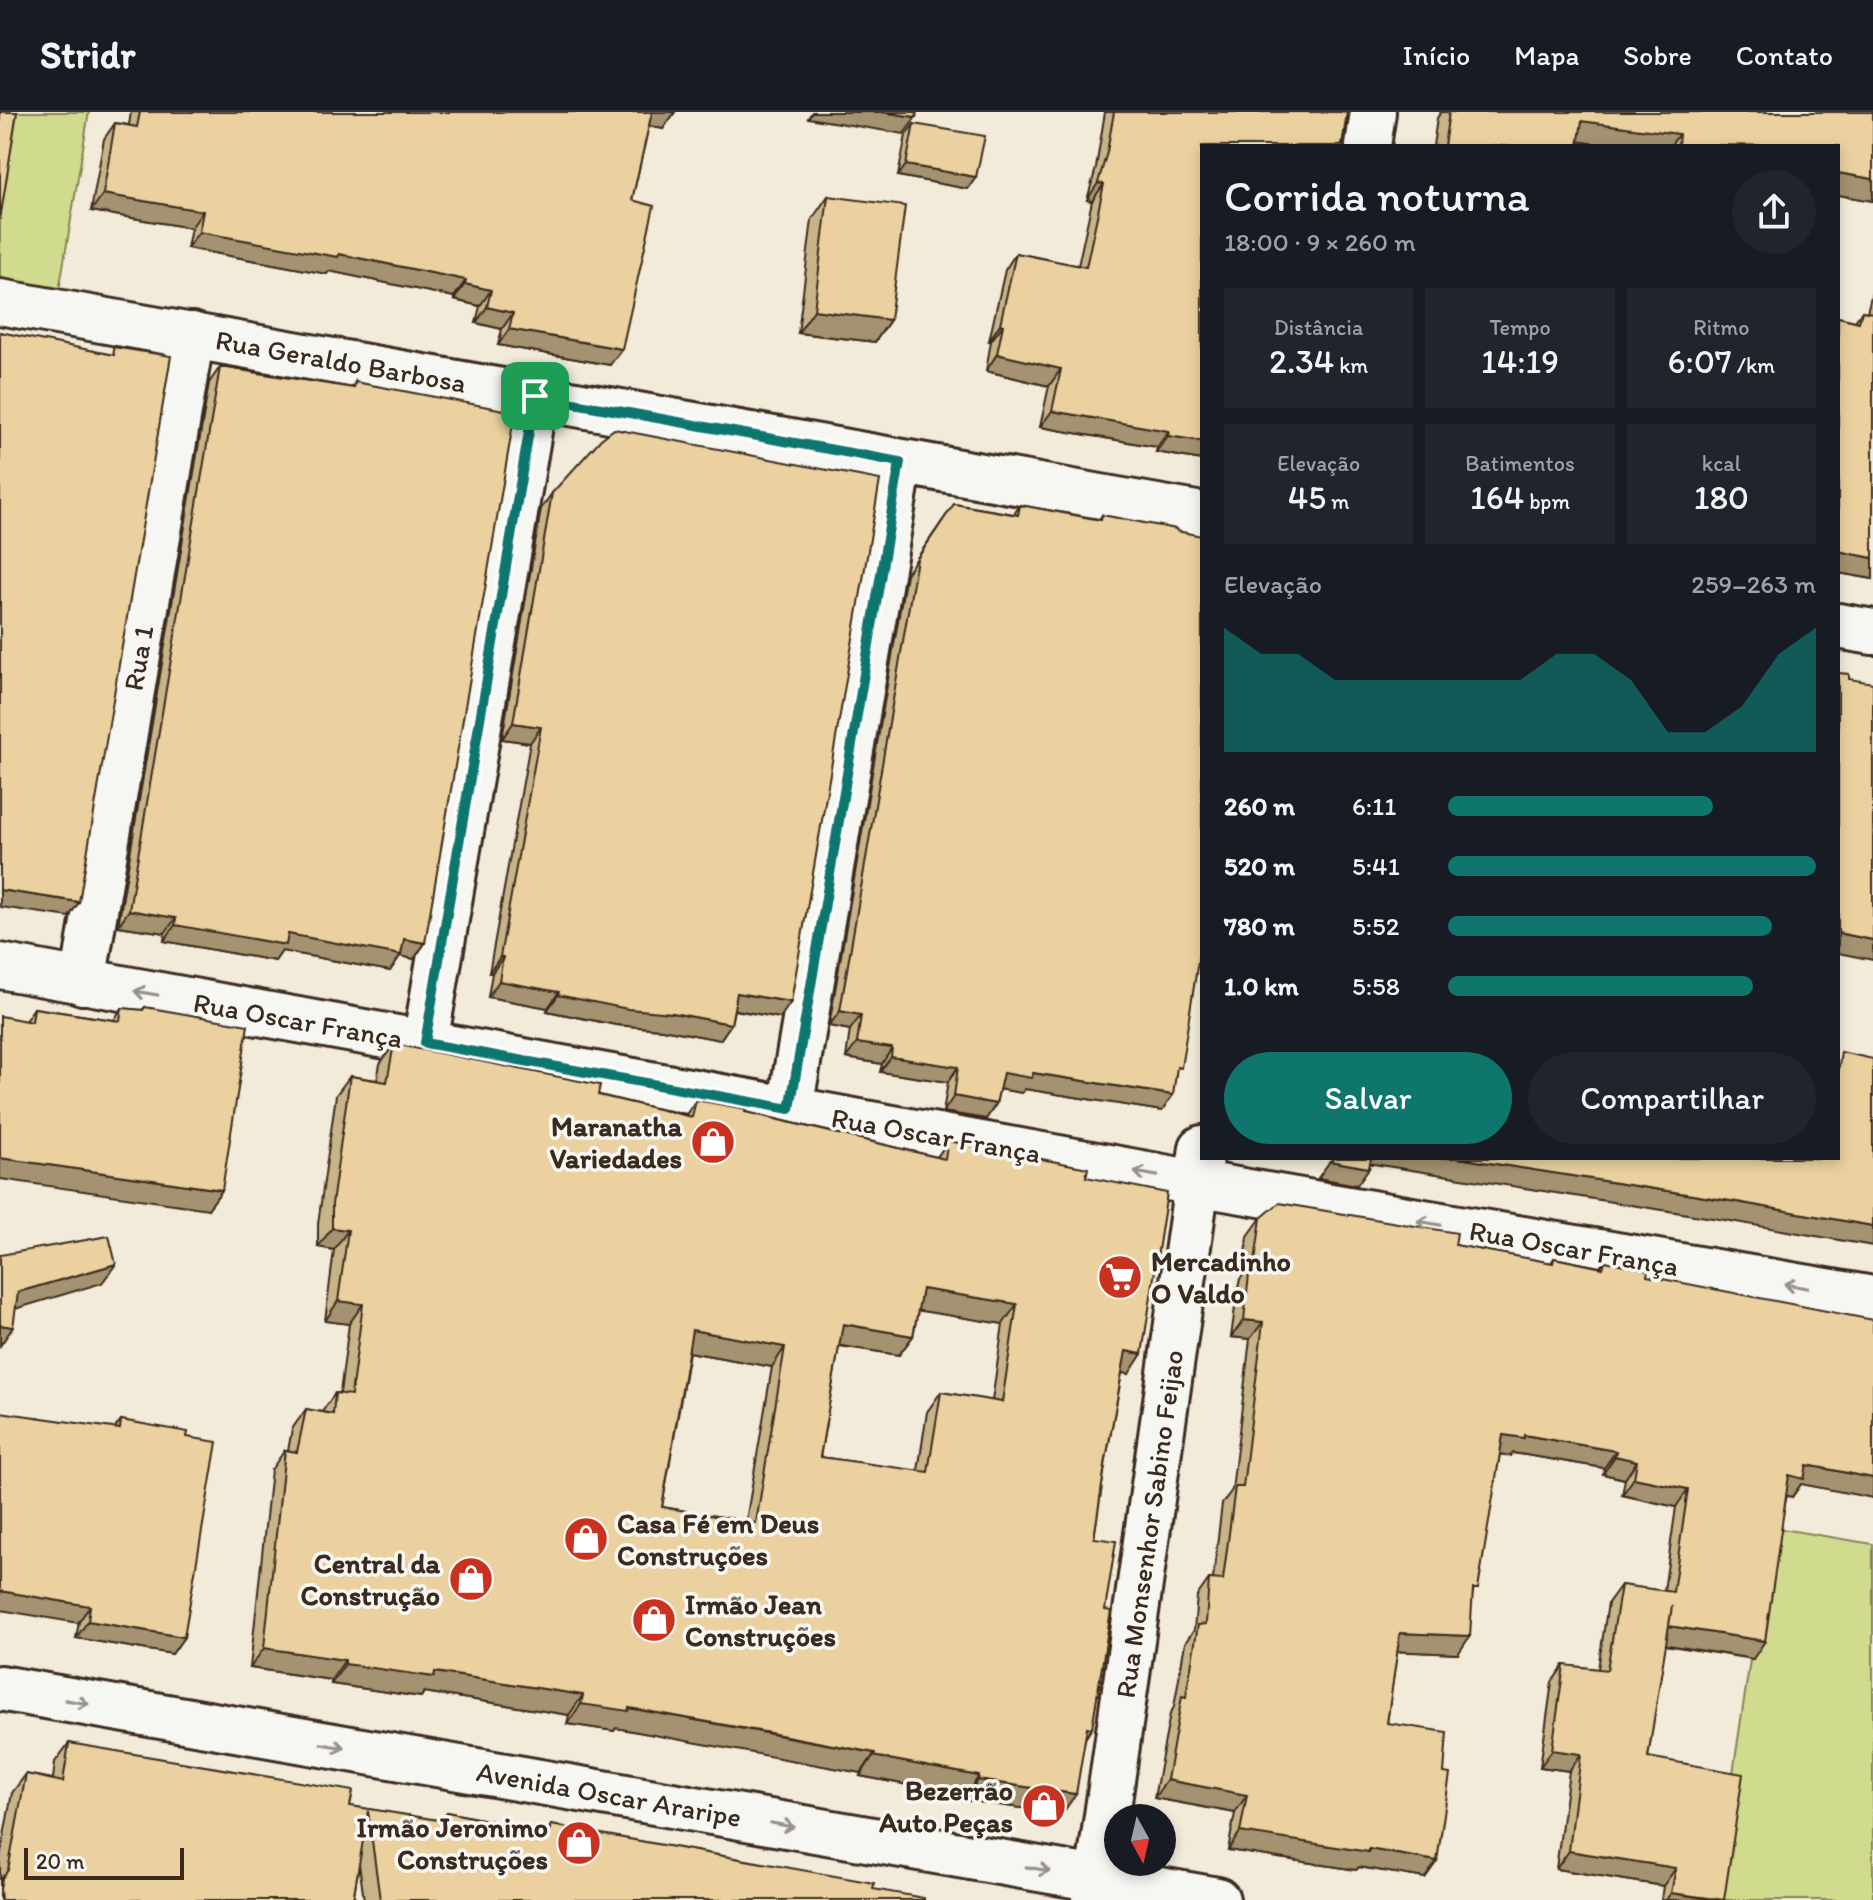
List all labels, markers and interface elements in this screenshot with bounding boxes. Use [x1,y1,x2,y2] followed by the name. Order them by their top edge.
[40,32,135,78] text: Stridr
[1403,38,1470,72] text: Início
[1514,38,1579,72] text: Mapa
[1623,38,1692,72] text: Sobre
[1736,38,1833,72] text: Contato
[1224,169,1530,222] text: Corrida noturna
[1732,170,1816,254] button: share
[1224,226,1416,258] text: 18:00 · 9 × 260 m
[1274,314,1363,341] text: Distância
[1489,314,1551,341] text: Tempo
[1693,314,1749,341] text: Ritmo
[213,322,469,400] street label: Rua Geraldo Barbosa
[1269,341,1334,382] text: 2.34
[1481,341,1559,382] text: 14:19
[1668,341,1732,382] text: 6:07
[1334,352,1368,379] text: km
[1732,352,1775,379] text: /km
[501,362,569,430] pin
[513,374,557,418] icon: arrive
[1277,450,1360,477] text: Elevação
[1465,450,1575,477] text: Batimentos
[1702,450,1741,477] text: kcal
[1288,477,1326,518] text: 45
[1470,477,1524,518] text: 164
[1694,477,1749,518] text: 180
[1326,488,1350,515] text: m
[1524,488,1570,515] text: bpm
[1224,568,1322,600] text: Elevação
[1691,568,1816,600] text: 259–263 m
[116,623,160,693] street label: Rua 1
[1224,790,1295,822] text: 260 m
[1352,790,1396,822] text: 6:11
[1224,850,1295,882] text: 520 m
[1352,850,1400,882] text: 5:41
[1224,910,1295,942] text: 780 m
[1352,910,1399,942] text: 5:52
[1224,970,1299,1002] text: 1.0 km
[1352,970,1400,1002] text: 5:58
[134,984,159,999] one-way arrow
[191,985,405,1055] street label: Rua Oscar França
[1224,1052,1512,1144] button: Salvar
[1528,1052,1816,1144] button: Compartilhar
[829,1100,1043,1170] street label: Rua Oscar França
[550,1109,682,1175] place label: Maranatha Variedades
[689,1118,737,1166] shop icon: Maranatha Variedades
[1133,1165,1159,1180] one-way arrow
[1467,1213,1681,1283] street label: Rua Oscar França
[1417,1215,1443,1230] one-way arrow
[1151,1244,1291,1310] place label: Mercadinho O Valdo
[1096,1253,1144,1301] supermarket icon: Mercadinho O Valdo
[1784,1278,1809,1293] one-way arrow
[1108,1348,1190,1700] street label: Rua Monsenhor Sabino Feijao
[617,1506,819,1572] place label: Casa Fé em Deus Construções
[562,1515,610,1563] shop icon: Casa Fé em Deus Construções
[301,1546,440,1612] place label: Central da Construção
[447,1555,495,1603] shop icon: Central da Construção
[685,1587,836,1653] place label: Irmão Jean Construções
[630,1596,678,1644] shop icon: Irmão Jean Construções
[64,1695,89,1710] one-way arrow
[320,1740,345,1755] one-way arrow
[474,1754,744,1834] street label: Avenida Oscar Araripe
[878,1773,1013,1839] place label: Bezerrão Auto Peças
[1020,1782,1068,1830] shop icon: Bezerrão Auto Peças
[1104,1804,1176,1876] north arrow
[1104,1804,1176,1876] map controls
[357,1810,548,1876] place label: Irmão Jeronimo Construções
[769,1818,794,1833] one-way arrow
[555,1819,603,1867] shop icon: Irmão Jeronimo Construções
[24,1844,184,1880] scale bar
[36,1848,85,1875] text: 20 m
[1025,1863,1051,1878] one-way arrow

